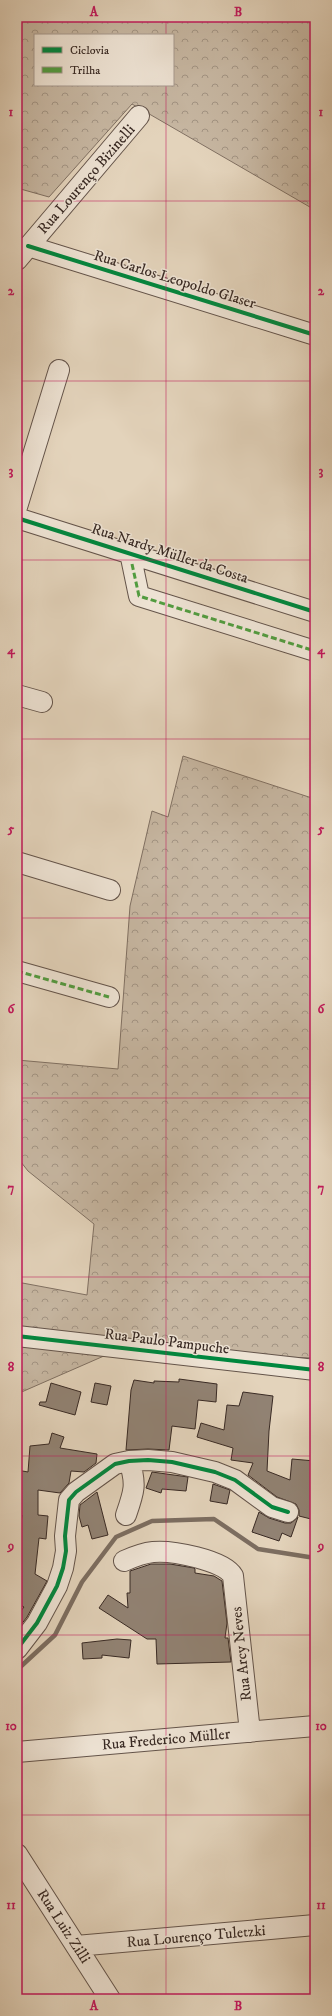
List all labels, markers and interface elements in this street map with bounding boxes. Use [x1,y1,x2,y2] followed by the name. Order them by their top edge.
[89,4,99,20] text: A
[234,4,242,20] text: B
[34,34,174,86] legend
[70,43,110,58] text: Ciclovia
[70,63,101,78] text: Trilha
[9,104,14,120] text: 1
[319,104,324,120] text: 1
[34,120,139,238] street label: Rua Lourenço Bizinelli
[92,246,259,313] street label: Rua Carlos Leopoldo Glaser
[8,283,15,299] text: 2
[318,283,325,299] text: 2
[9,463,14,479] text: 3
[319,463,324,479] text: 3
[89,519,251,588] street label: Rua Nardy Müller da Costa
[6,642,15,659] text: 4
[316,642,325,659] text: 4
[7,821,15,837] text: 5
[317,821,325,837] text: 5
[8,1001,16,1017] text: 6
[318,1001,326,1017] text: 6
[8,1180,15,1196] text: 7
[318,1180,325,1196] text: 7
[103,1324,230,1359] street label: Rua Paulo Pampuche
[8,1359,15,1375] text: 8
[318,1359,325,1375] text: 8
[7,1538,14,1554] text: 9
[317,1538,324,1554] text: 9
[227,1606,256,1702] street label: Rua Arcy Neves
[5,1718,17,1734] text: 10
[315,1718,327,1734] text: 10
[101,1724,231,1755] street label: Rua Frederico Müller
[33,1886,95,1967] street label: Rua Luiz Zilli
[6,1897,16,1913] text: 11
[316,1897,326,1913] text: 11
[126,1921,266,1952] street label: Rua Lourenço Tuletzki
[89,1998,99,2014] text: A
[234,1998,242,2014] text: B

